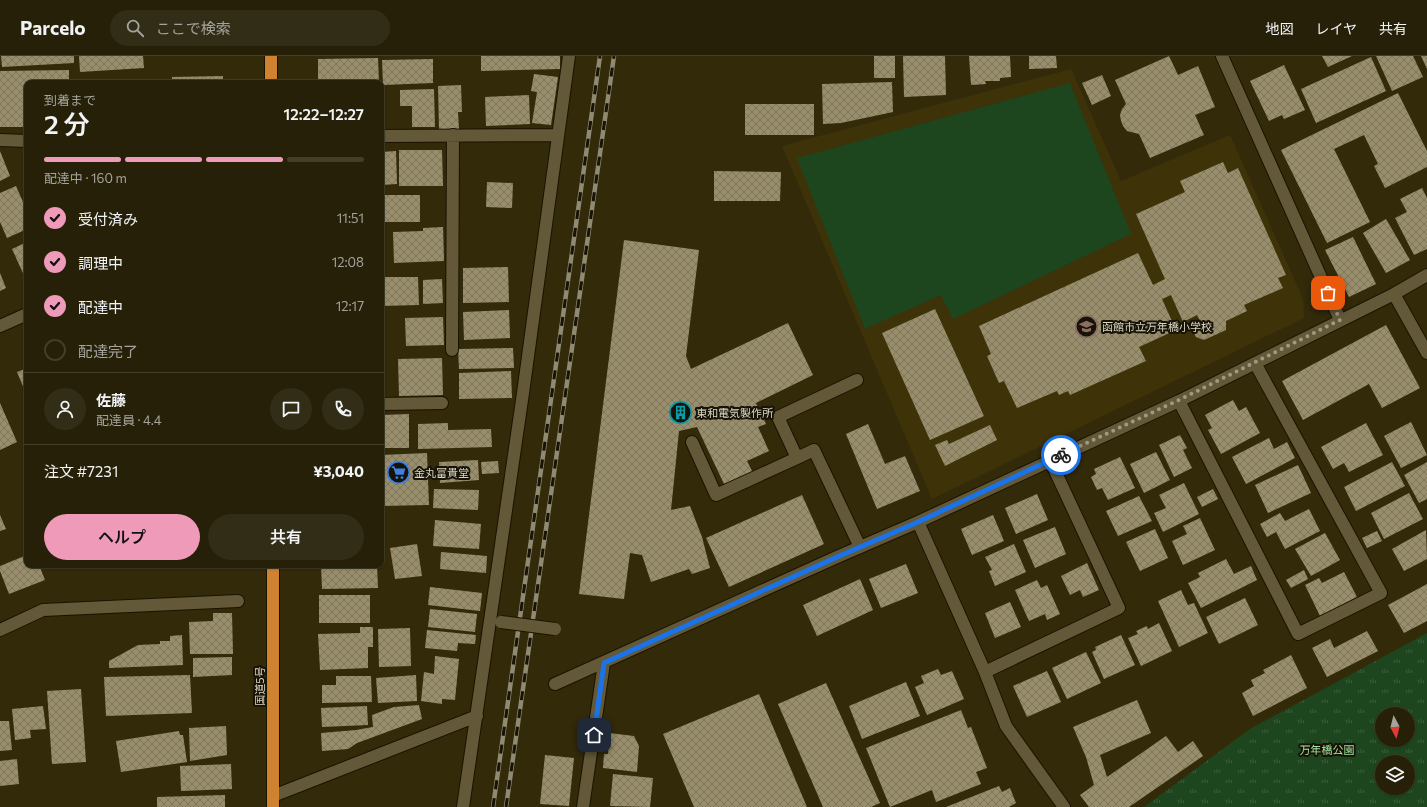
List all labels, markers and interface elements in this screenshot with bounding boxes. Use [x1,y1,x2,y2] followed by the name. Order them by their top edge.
[110,10,390,46] search box
[20,16,86,39] text: Parcelo
[124,17,146,39] icon: search
[156,19,231,37] text: ここで検索
[1265,20,1293,37] text: 地図
[1315,20,1357,37] text: レイヤ
[1379,20,1407,37] text: 共有
[44,92,96,108] text: 到着まで
[284,105,364,123] text: 12:22–12:27
[44,108,90,139] text: 2 分
[44,170,127,186] text: 配達中 · 160 m
[44,207,66,229] icon: check
[78,210,138,228] text: 受付済み
[337,210,364,226] text: 11:51
[44,251,66,273] icon: check
[78,254,123,272] text: 調理中
[332,254,364,270] text: 12:08
[1311,276,1345,310] pin
[1317,282,1339,304] icon: bag
[44,295,66,317] icon: check
[78,298,123,316] text: 配達中
[336,298,364,314] text: 12:17
[1073,314,1099,340] school or university icon: 函館市立万年橋小学校
[1102,320,1212,333] place label: 函館市立万年橋小学校
[78,342,138,360] text: 配達完了
[44,388,86,430] button: person
[270,388,312,430] button: chat
[322,388,364,430] button: phone
[96,391,126,409] text: 佐藤
[668,400,694,426] building icon: 東和電気製作所
[696,406,774,419] place label: 東和電気製作所
[96,412,161,428] text: 配達員 · 4.4
[1041,435,1081,475] courier
[1050,444,1072,466] icon: bike
[385,460,411,486] supermarket icon: 金丸富貴堂
[44,462,118,480] text: 注文 #7231
[313,462,364,480] text: ¥3,040
[414,466,469,479] place label: 金丸富貴堂
[44,514,200,560] button: ヘルプ
[208,514,364,560] button: 共有
[253,666,266,706] street label: 国道5号
[1375,707,1415,747] north arrow
[1375,707,1415,795] map controls
[577,718,611,752] pin
[583,724,605,746] icon: home
[1300,743,1355,756] park label: 万年橋公園
[1375,755,1415,795] button: layers

